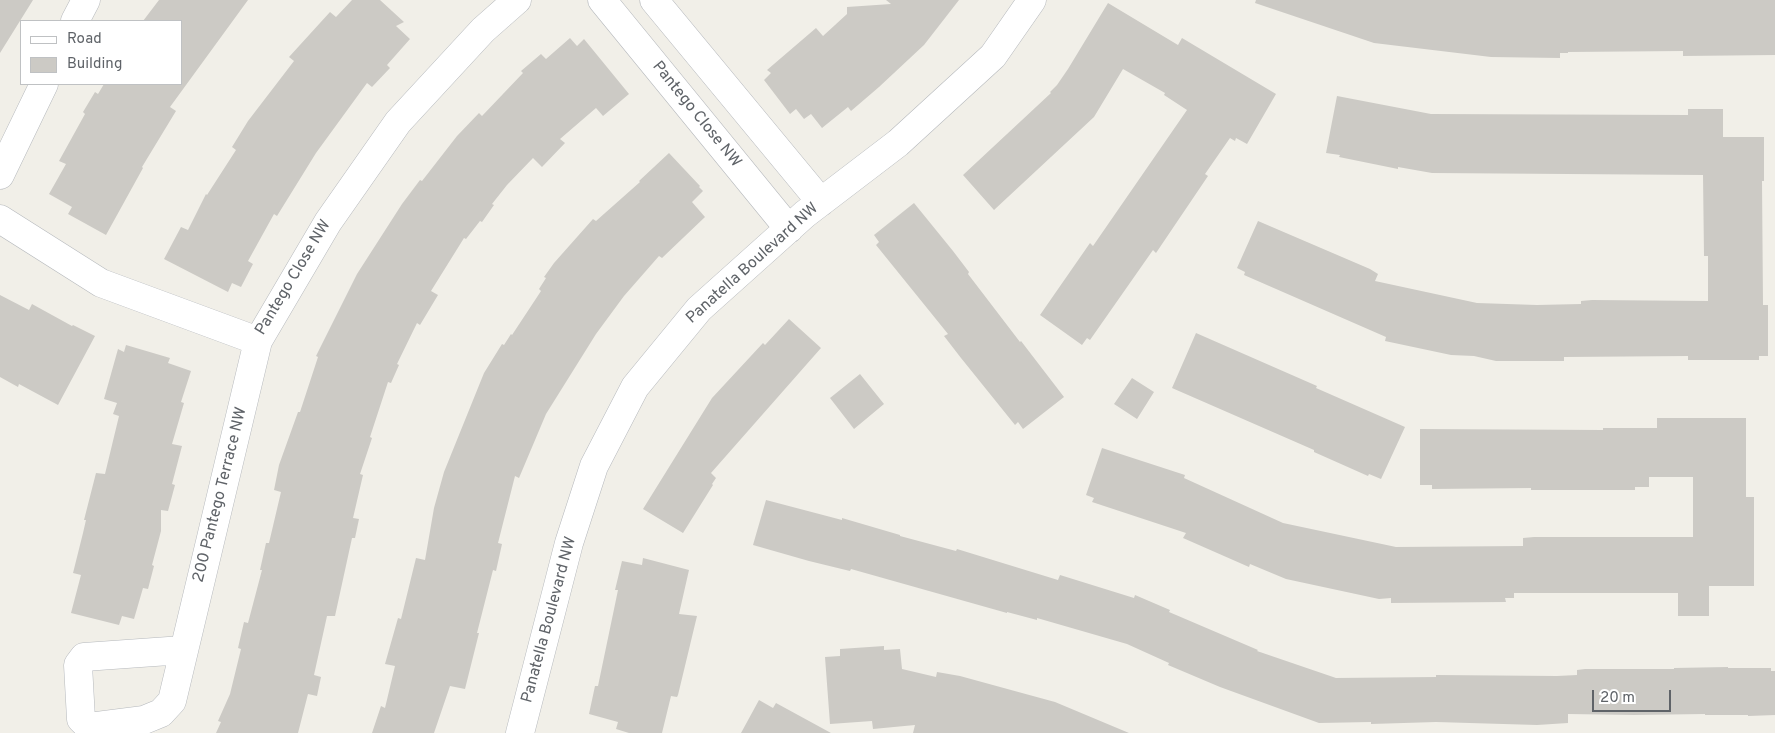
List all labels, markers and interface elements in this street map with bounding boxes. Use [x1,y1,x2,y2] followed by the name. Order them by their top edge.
[20,20,182,85] legend
[67,30,102,49] text: Road
[67,55,122,74] text: Building
[647,58,745,172] street label: Pantego Close NW
[683,200,823,328] street label: Panatella Boulevard NW
[252,217,336,339] street label: Pantego Close NW
[190,405,252,585] street label: 200 Pantego Terrace NW
[519,535,581,705] street label: Panatella Boulevard NW
[1595,680,1674,712] scale bar
[1600,689,1635,708] text: 20 m

